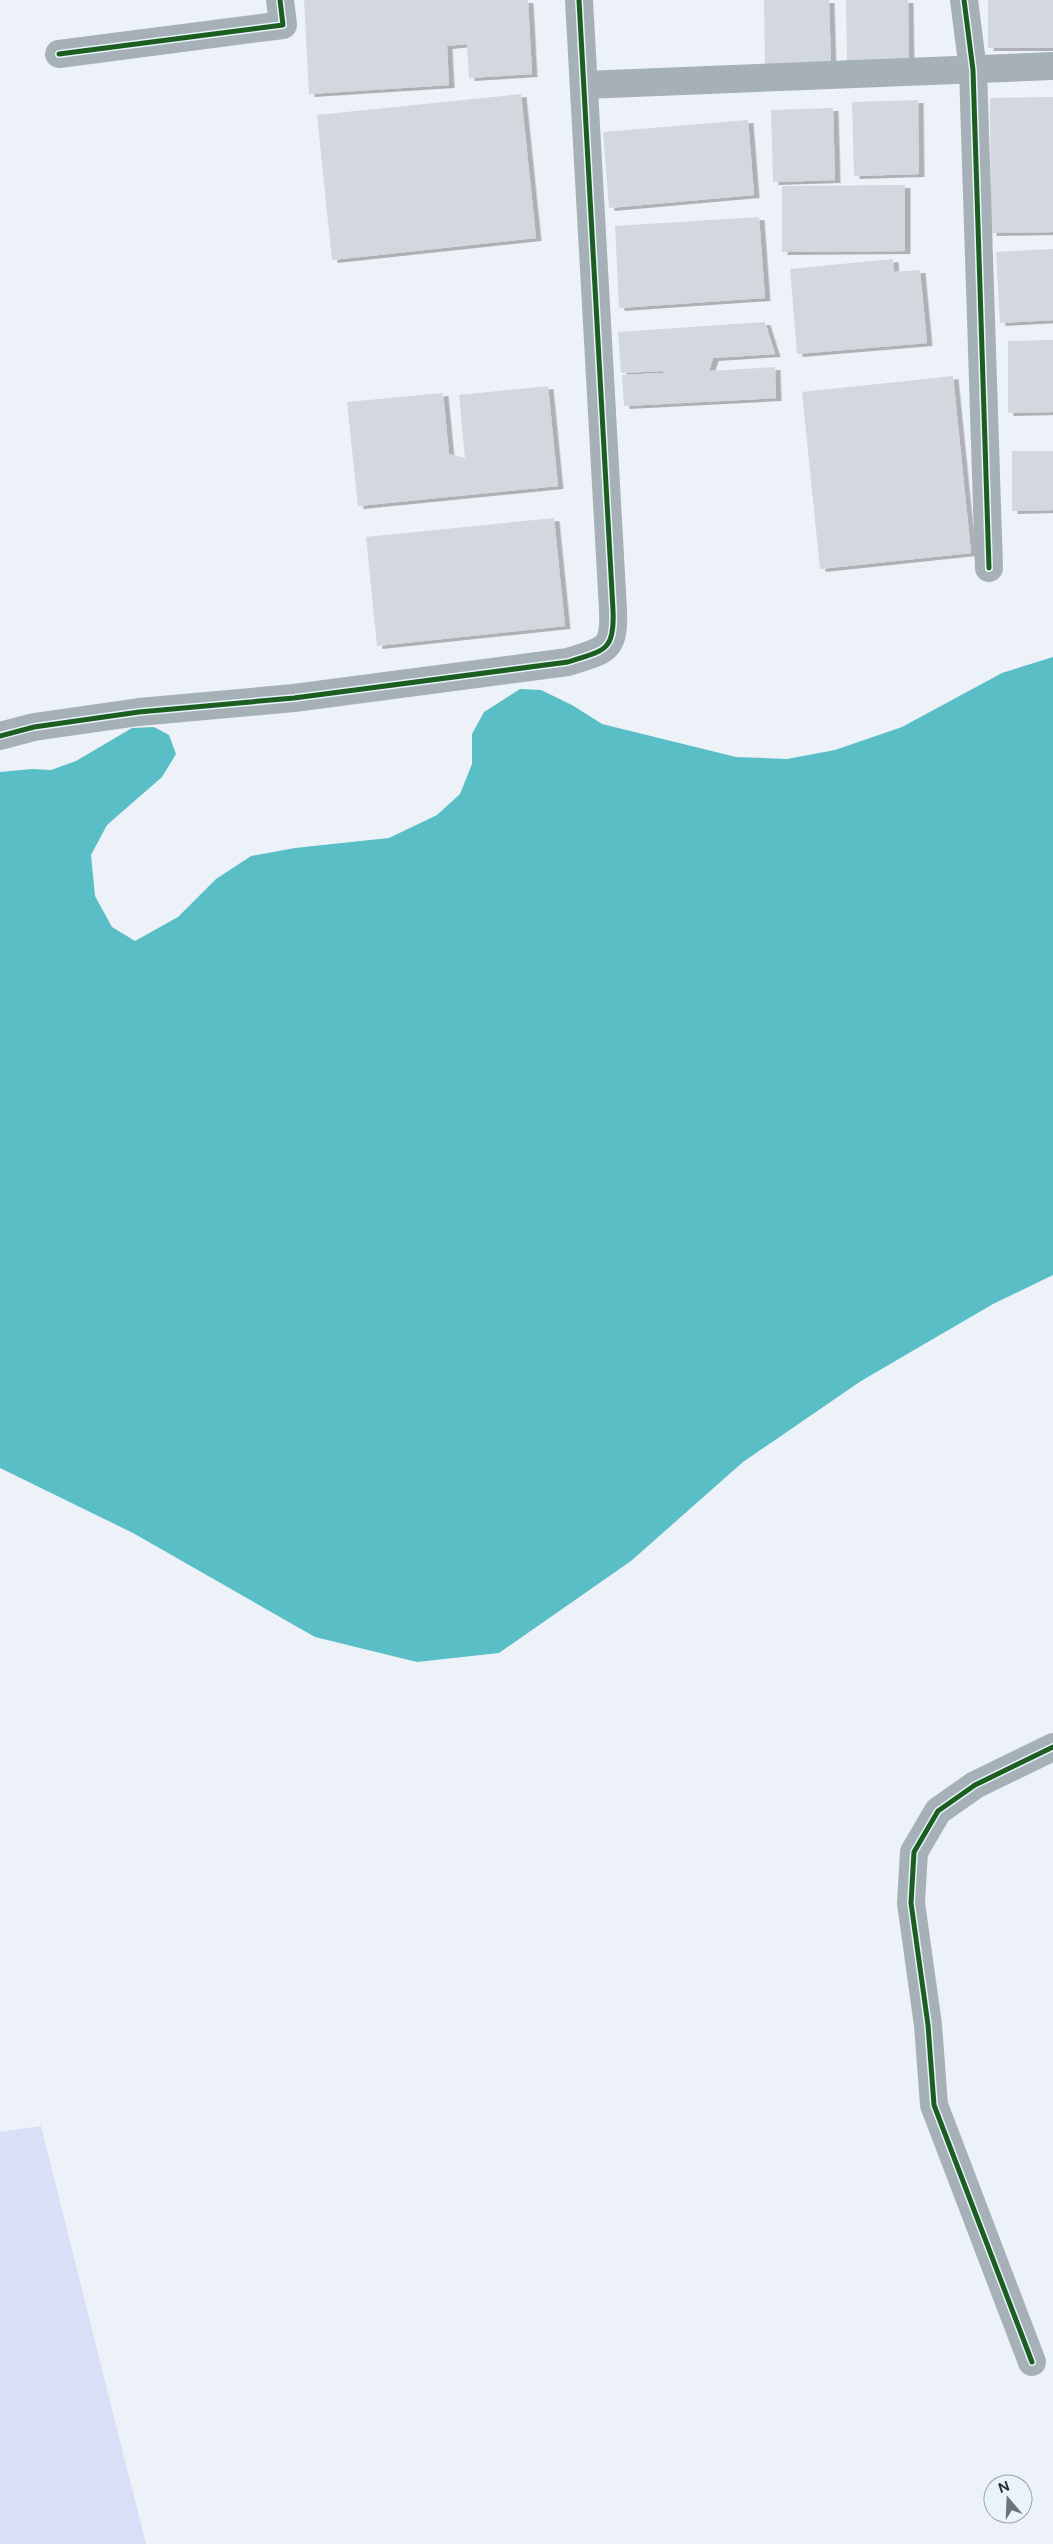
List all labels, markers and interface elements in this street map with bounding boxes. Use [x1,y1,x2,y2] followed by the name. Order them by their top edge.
[983,2474,1033,2524] north arrow
[996,2477,1012,2497] text: N

